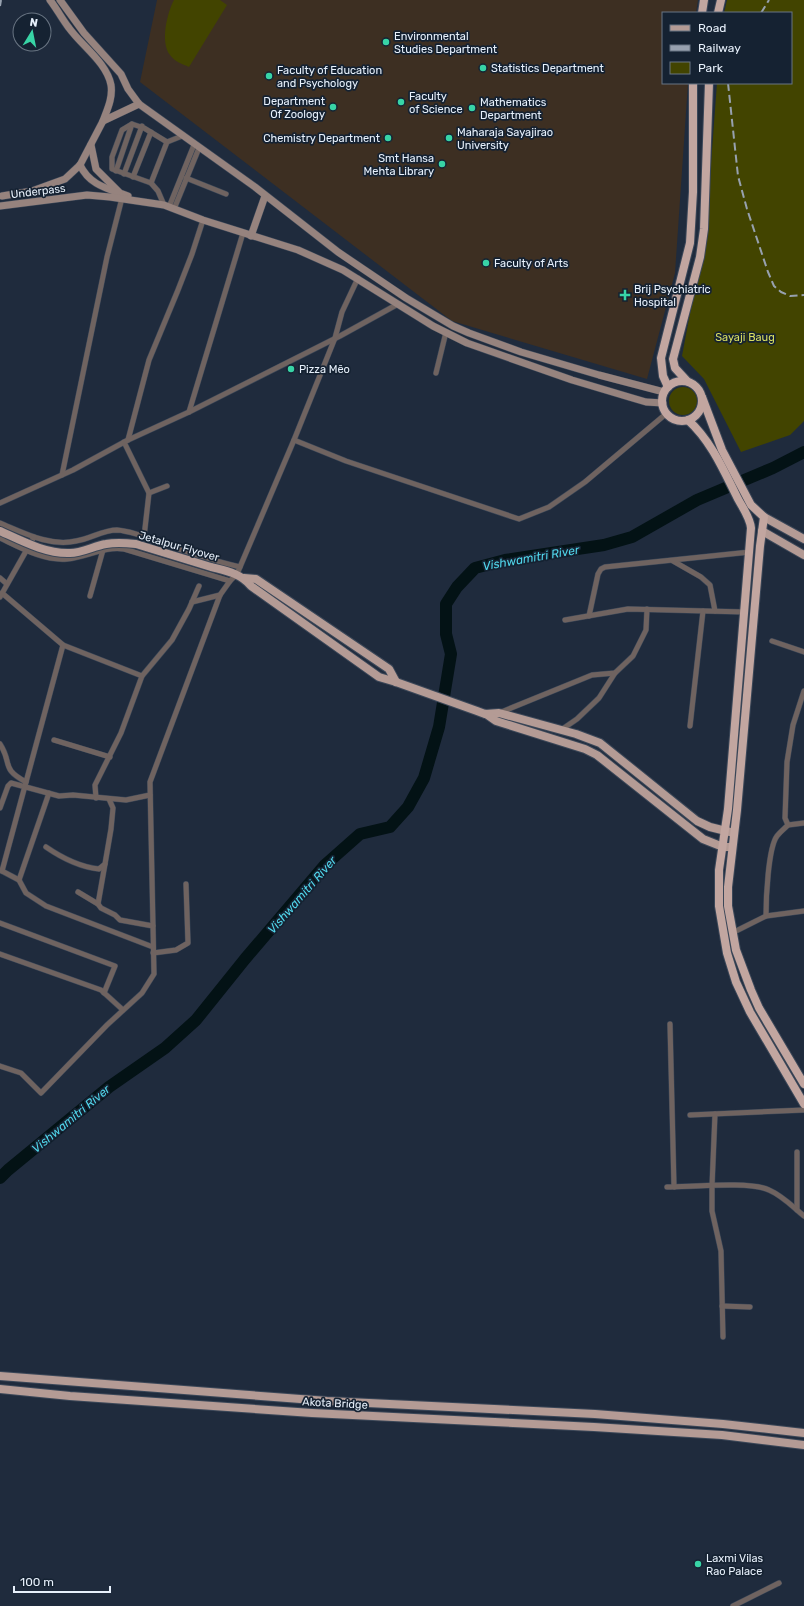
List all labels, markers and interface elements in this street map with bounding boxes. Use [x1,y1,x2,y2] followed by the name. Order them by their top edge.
[12,12,52,52] north arrow
[662,12,792,84] legend
[29,16,39,30] text: N
[698,21,726,35] text: Road
[394,30,498,56] place label: Environmental Studies Department
[381,37,391,47] marker: Environmental Studies Department
[698,41,741,55] text: Railway
[698,61,724,75] text: Park
[491,62,604,75] place label: Statistics Department
[478,63,488,73] marker: Statistics Department
[277,64,382,90] place label: Faculty of Education and Psychology
[264,71,274,81] marker: Faculty of Education and Psychology
[409,90,463,116] place label: Faculty of Science
[263,95,326,121] place label: Department Of Zoology
[480,96,547,122] place label: Mathematics Department
[396,97,406,107] marker: Faculty of Science
[328,102,338,112] marker: Department Of Zoology
[467,103,477,113] marker: Mathematics Department
[457,126,553,152] place label: Maharaja Sayajirao University
[263,132,381,145] place label: Chemistry Department
[383,133,393,143] marker: Chemistry Department
[444,133,454,143] marker: Maharaja Sayajirao University
[364,152,434,178] place label: Smt Hansa Mehta Library
[437,159,447,169] marker: Smt Hansa Mehta Library
[10,182,67,201] street label: Underpass
[494,257,569,270] place label: Faculty of Arts
[481,258,491,268] marker: Faculty of Arts
[634,283,711,309] place label: Brij Psychiatric Hospital
[619,289,631,301] marker: Brij Psychiatric Hospital
[715,331,775,344] park label: Sayaji Baug
[299,363,350,376] place label: Pizza Mēo
[286,364,296,374] marker: Pizza Mēo
[137,529,221,564] street label: Jetalpur Flyover
[482,543,581,573] water label: Vishwamitri River
[265,853,340,937] water label: Vishwamitri River
[29,1082,113,1156] water label: Vishwamitri River
[302,1395,368,1412] street label: Akota Bridge
[706,1552,764,1578] place label: Laxmi Vilas Rao Palace
[693,1559,703,1569] marker: Laxmi Vilas Rao Palace
[14,1568,110,1594] scale bar
[20,1575,54,1589] text: 100 m

